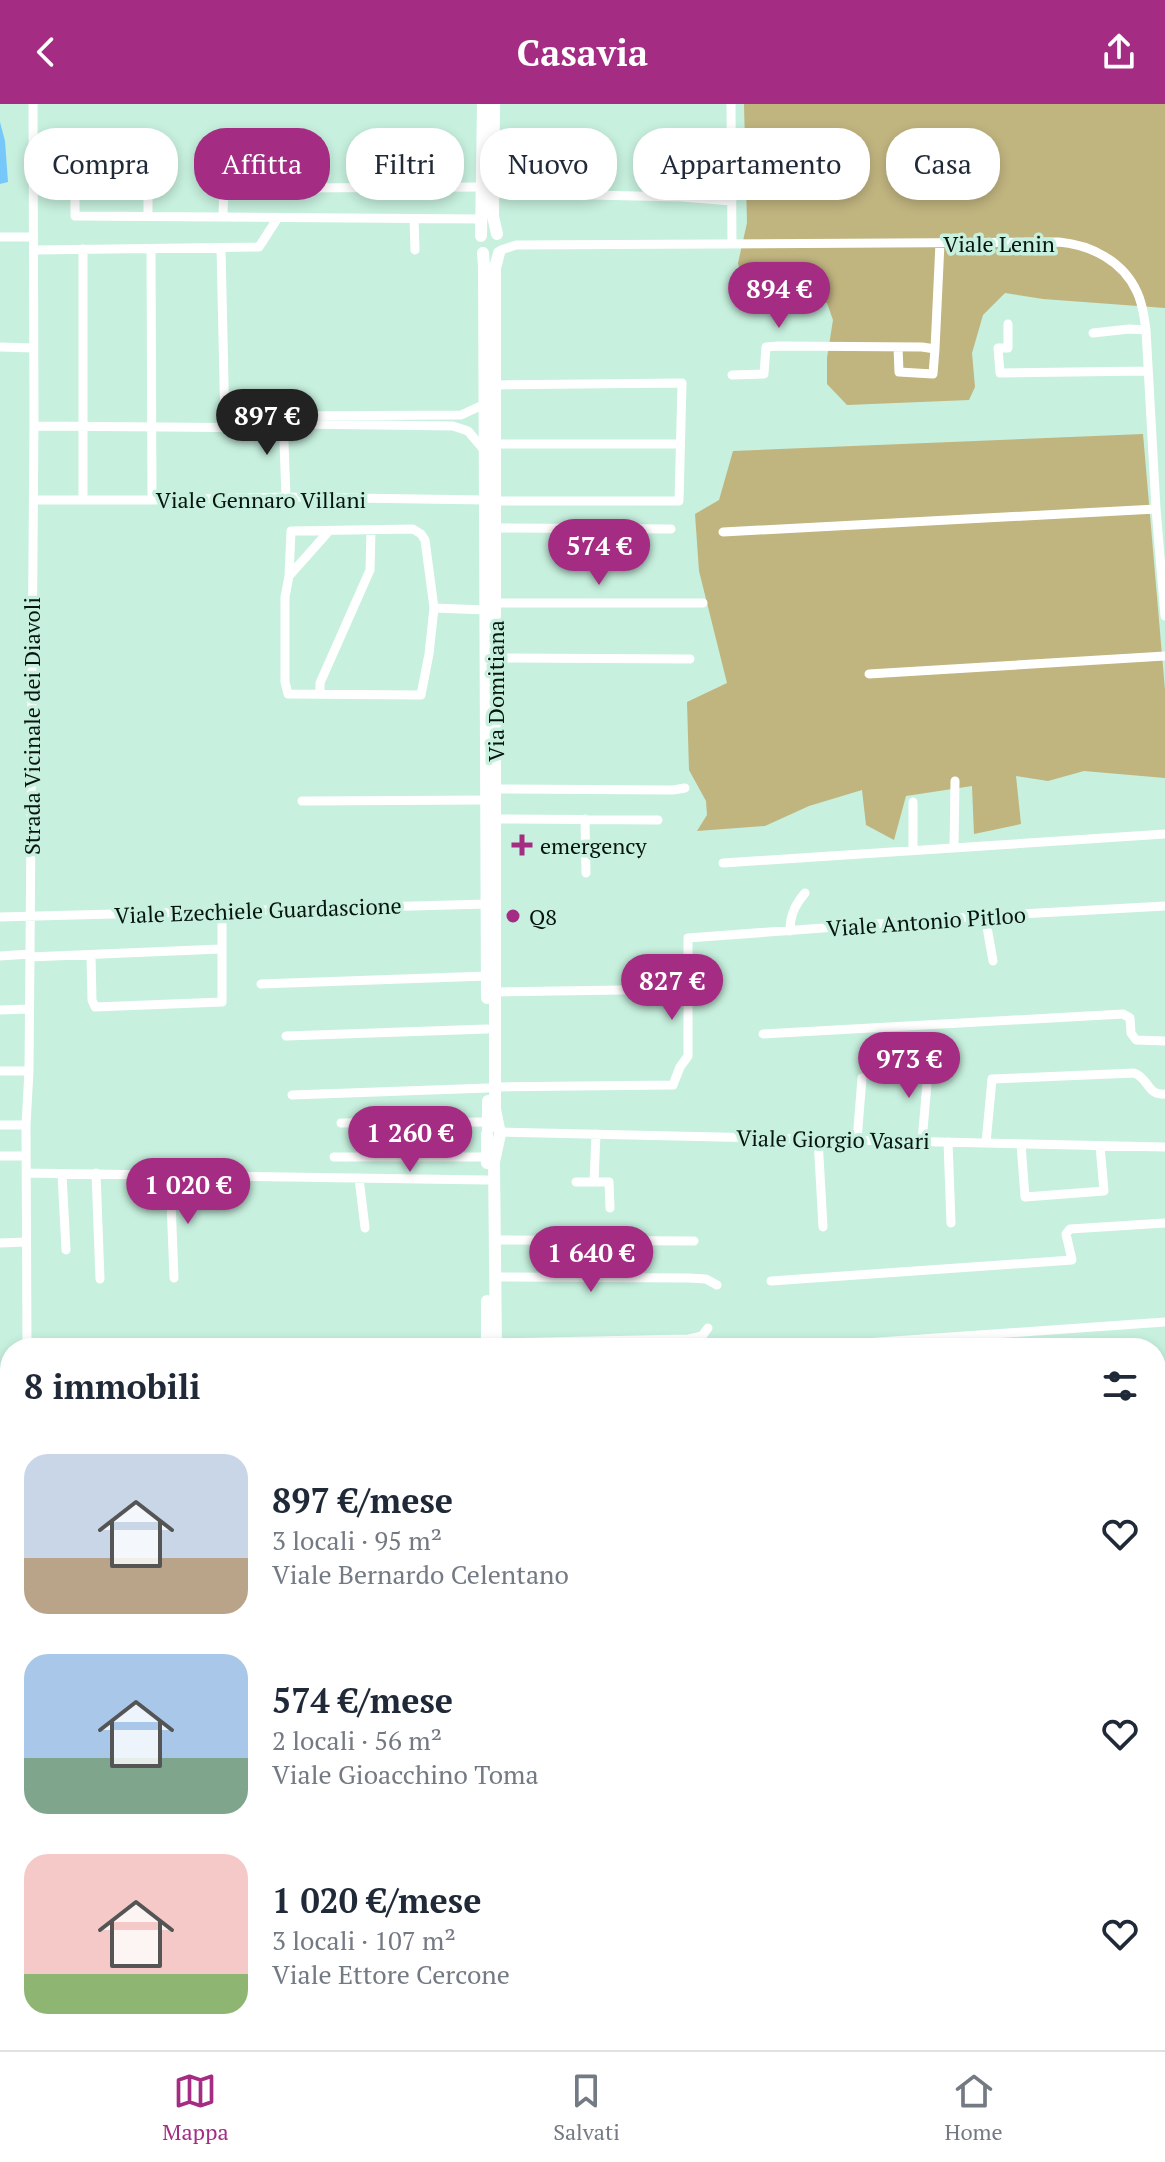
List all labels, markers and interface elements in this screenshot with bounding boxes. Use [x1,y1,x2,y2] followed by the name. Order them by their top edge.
[517,29,648,76] text: Casavia
[24,30,68,74] icon: back
[1097,30,1141,74] icon: share
[24,128,178,200] chip: Compra
[194,128,330,200] chip: Affitta
[346,128,464,200] chip: Filtri
[480,128,617,200] chip: Nuovo
[633,128,870,200] chip: Appartamento
[886,128,1000,200] chip: Casa
[943,229,1055,258] street label: Viale Lenin
[723,262,835,330] pin: 894 €
[746,271,812,305] text: 894 €
[211,389,323,457] pin: 897 €
[234,398,300,432] text: 897 €
[156,485,366,514] street label: Viale Gennaro Villani
[543,519,655,587] pin: 574 €
[566,528,632,562] text: 574 €
[17,597,46,855] street label: Strada Vicinale dei Diavoli
[481,620,510,762] street label: Via Domitiana
[540,831,648,860] place label: emergency
[511,834,533,856] marker: emergency
[114,890,402,930] street label: Viale Ezechiele Guardascione
[825,900,1027,942] street label: Viale Antonio Pitloo
[529,902,557,931] place label: Q8
[504,907,522,925] marker: Q8
[616,954,728,1022] pin: 827 €
[639,963,705,997] text: 827 €
[853,1032,965,1100] pin: 973 €
[876,1041,942,1075] text: 973 €
[336,1106,484,1174] pin: 1 260 €
[366,1115,454,1149] text: 1 260 €
[736,1123,930,1155] street label: Viale Giorgio Vasari
[114,1158,262,1226] pin: 1 020 €
[144,1167,232,1201] text: 1 020 €
[517,1226,665,1294] pin: 1 640 €
[547,1235,635,1269] text: 1 640 €
[24,1364,201,1409] text: 8 immobili
[1098,1364,1142,1408] icon: filters
[272,1478,453,1523] text: 897 €/mese
[88,1486,184,1582] icon: home
[1098,1512,1142,1556] icon: heart
[272,1523,442,1557] text: 3 locali · 95 m²
[272,1557,569,1591] text: Viale Bernardo Celentano
[272,1678,453,1723] text: 574 €/mese
[88,1686,184,1782] icon: home
[1098,1712,1142,1756] icon: heart
[272,1723,442,1757] text: 2 locali · 56 m²
[272,1757,539,1791] text: Viale Gioacchino Toma
[272,1878,481,1923] text: 1 020 €/mese
[88,1886,184,1982] icon: home
[1098,1912,1142,1956] icon: heart
[272,1923,456,1957] text: 3 locali · 107 m²
[272,1957,510,1991] text: Viale Ettore Cercone
[162,2069,229,2146] tab: Mappa
[553,2069,620,2146] tab: Salvati
[944,2069,1003,2146] tab: Home

